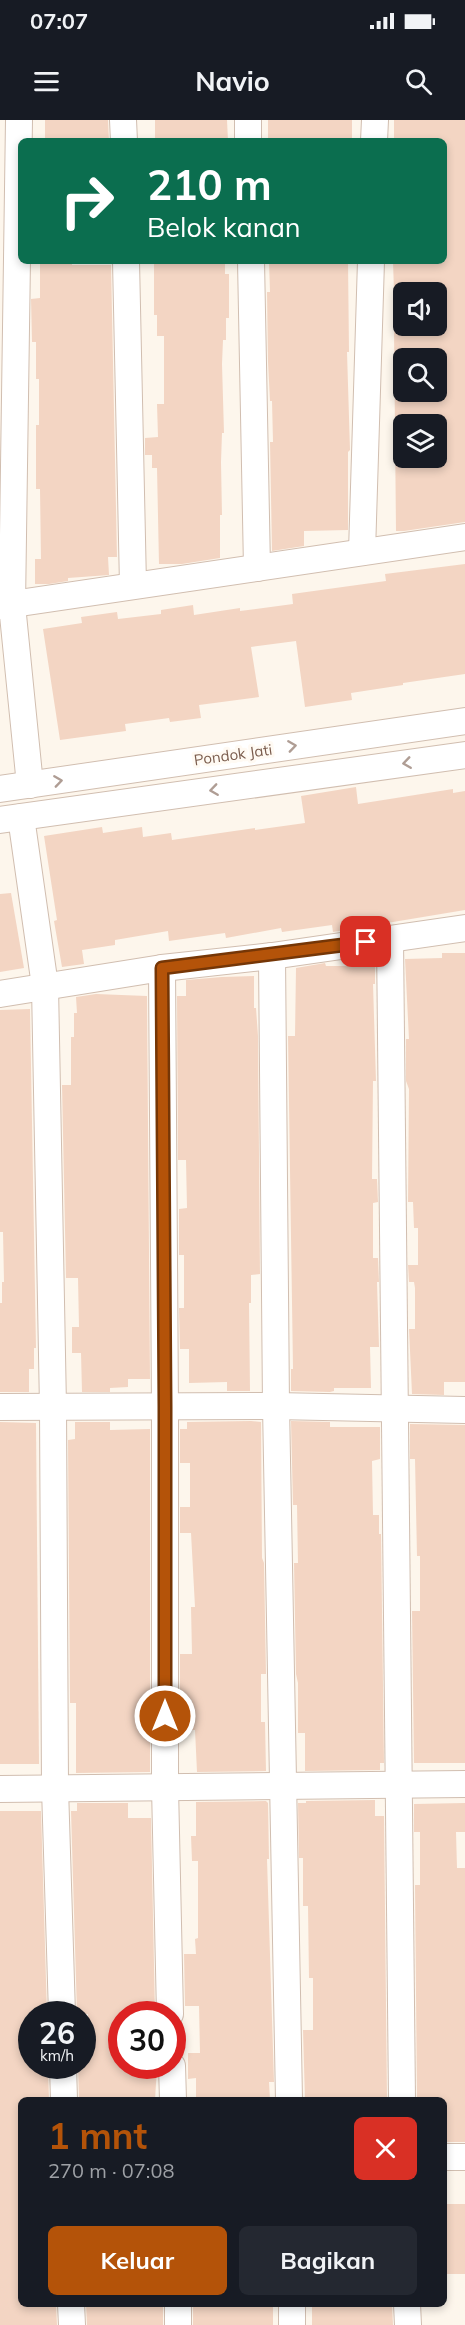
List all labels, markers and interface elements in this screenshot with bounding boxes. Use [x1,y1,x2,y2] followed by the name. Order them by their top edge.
[30,7,88,35] text: 07:07
[195,64,270,98] text: Navio
[30,65,63,98] icon: menu
[402,65,435,98] icon: search
[147,158,272,211] text: 210 m
[48,162,126,240] icon: right
[147,210,301,244] text: Belok kanan
[393,282,447,468] map controls
[393,282,447,336] button: sound
[393,348,447,402] button: search
[393,414,447,468] button: layers
[193,740,273,769] street label: Pondok Jati
[288,741,297,753] one-way arrow
[402,756,412,768] one-way arrow
[53,775,63,787] one-way arrow
[209,784,219,796] one-way arrow
[340,916,391,967] pin
[349,925,382,958] icon: arrive
[133,1684,197,1748] position arrow
[108,2001,186,2079] speed limit sign: 30
[39,2014,75,2052] text: 26
[40,2046,74,2065] text: km/h
[48,2113,147,2158] text: 1 mnt
[354,2117,417,2180] button: close
[48,2158,174,2183] text: 270 m · 07:08
[48,2226,227,2295] button: Keluar
[239,2226,417,2295] button: Bagikan

